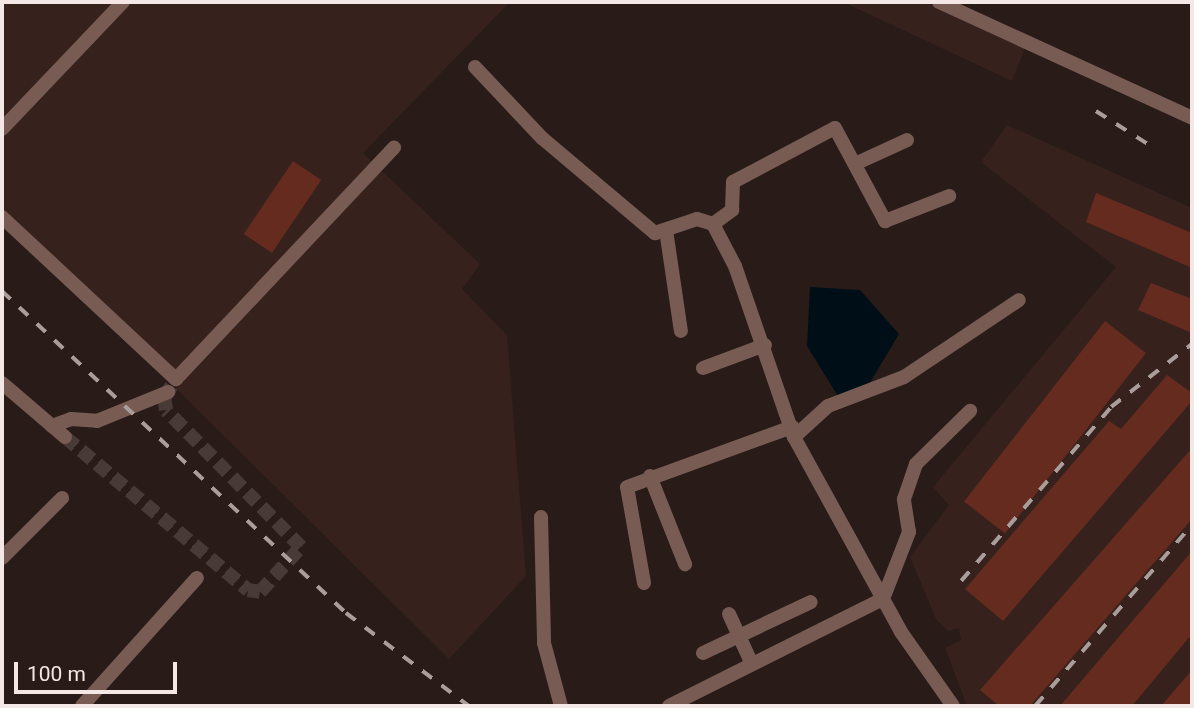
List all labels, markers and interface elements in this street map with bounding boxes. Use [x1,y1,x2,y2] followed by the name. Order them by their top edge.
[18,648,180,692] scale bar
[27,662,86,686] text: 100 m

